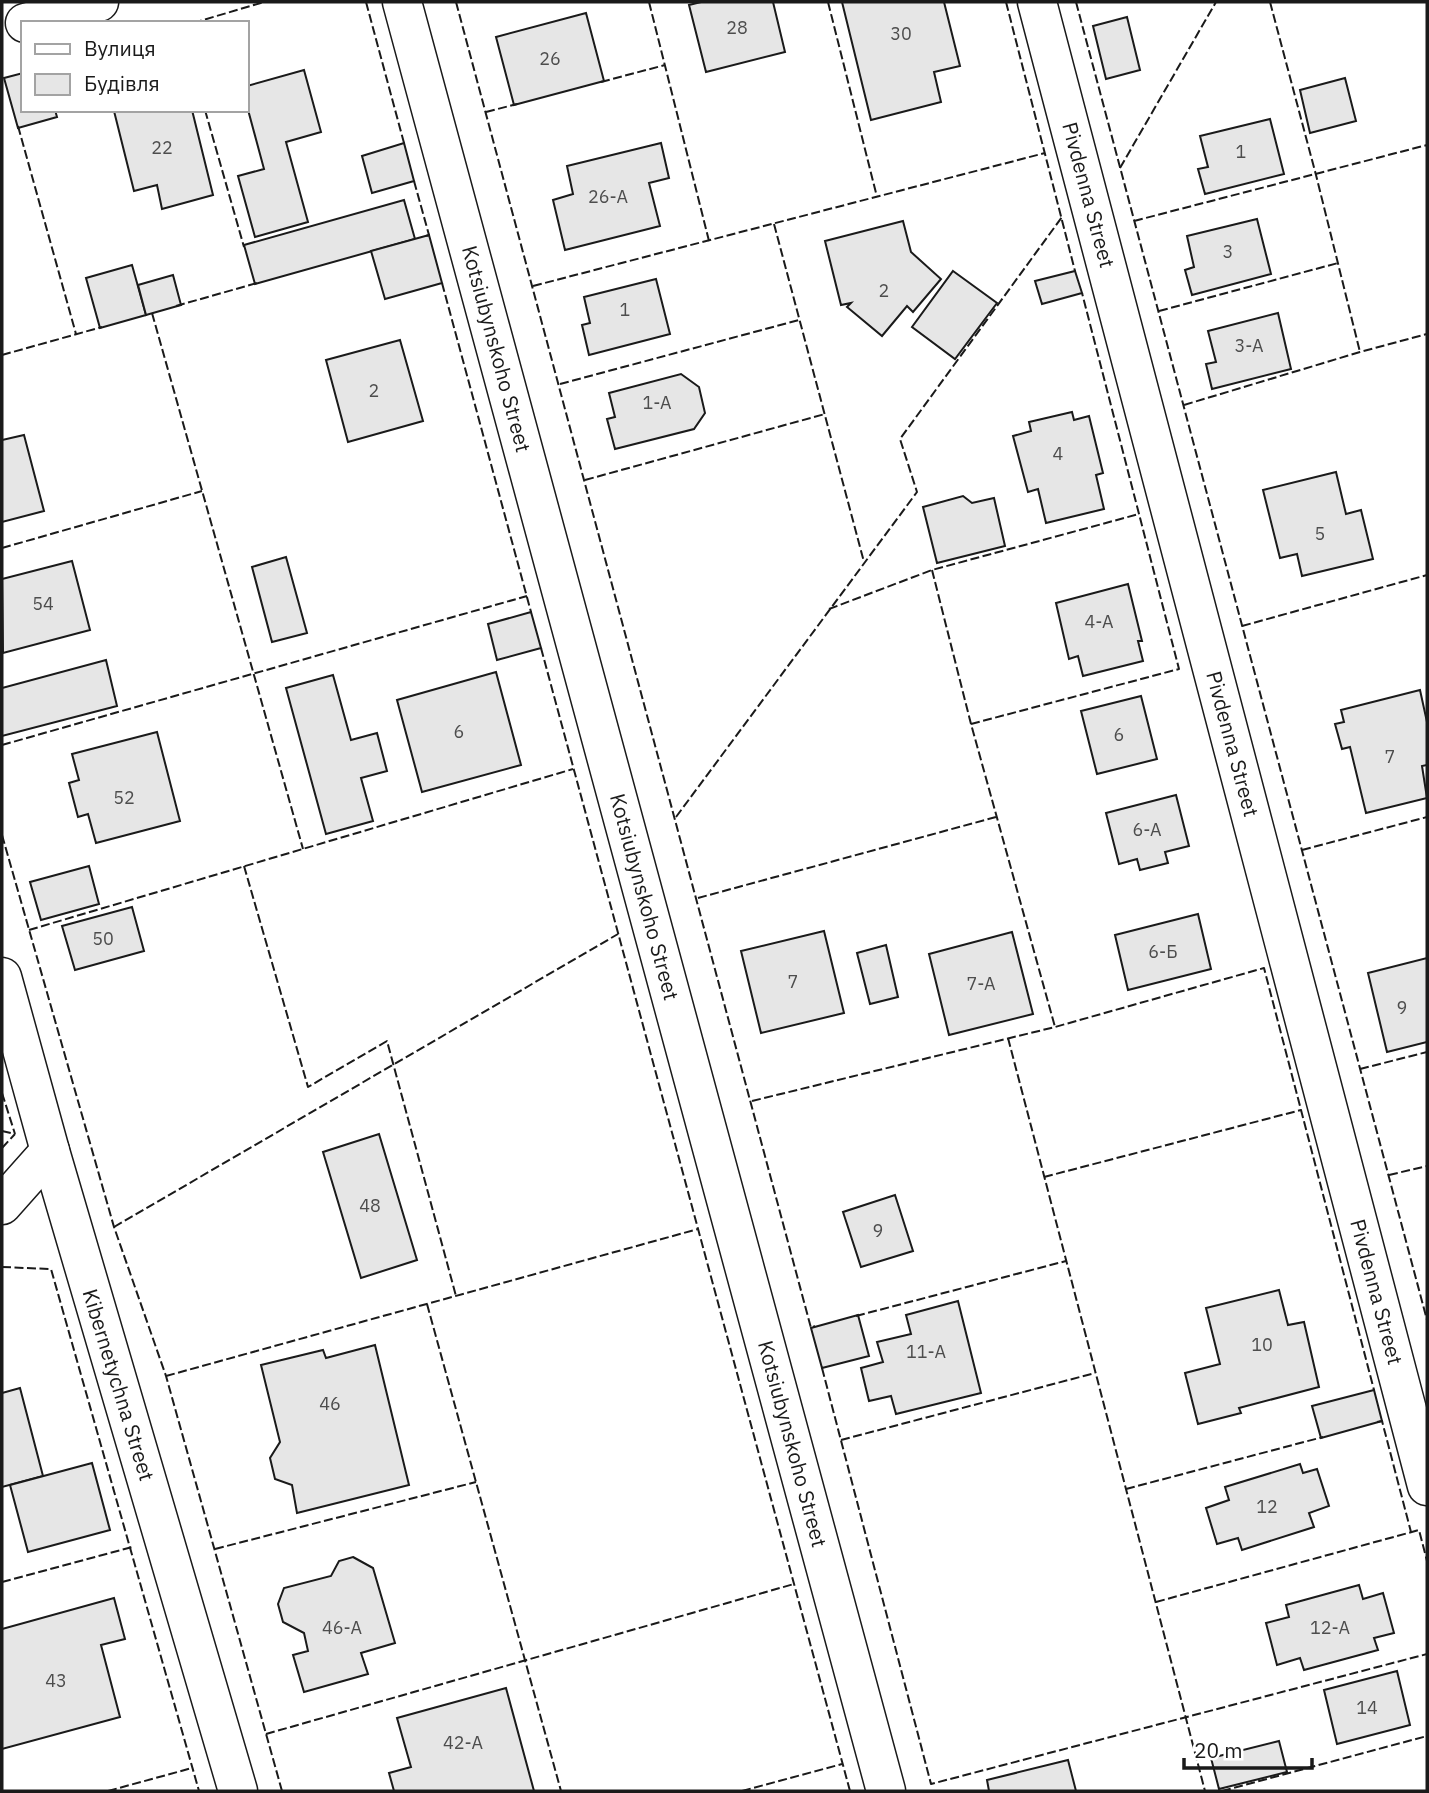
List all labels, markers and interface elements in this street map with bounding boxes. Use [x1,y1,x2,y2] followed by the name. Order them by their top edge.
[726,16,748,39] house number: 28
[21,21,248,112] legend
[890,22,912,45] house number: 30
[84,34,156,62] text: Вулиця
[539,47,561,70] house number: 26
[84,69,160,97] text: Будівля
[1056,119,1122,271] street label: Pivdenna Street
[151,136,173,159] house number: 22
[1236,140,1246,163] house number: 1
[588,185,628,208] house number: 26-А
[1223,240,1233,263] house number: 3
[456,242,538,455] street label: Kotsiubynskoho Street
[879,279,889,302] house number: 2
[620,298,630,321] house number: 1
[1234,334,1264,357] house number: 3-А
[369,379,379,402] house number: 2
[642,391,672,414] house number: 1-А
[1053,442,1064,465] house number: 4
[1315,522,1325,545] house number: 5
[32,592,54,615] house number: 54
[1084,610,1114,633] house number: 4-А
[1200,668,1266,820] street label: Pivdenna Street
[454,720,464,743] house number: 6
[1114,723,1124,746] house number: 6
[1385,745,1395,768] house number: 7
[113,786,135,809] house number: 52
[604,790,686,1003] street label: Kotsiubynskoho Street
[1132,818,1162,841] house number: 6-А
[92,927,114,950] house number: 50
[1148,940,1178,963] house number: 6-Б
[788,970,798,993] house number: 7
[966,972,996,995] house number: 7-А
[1397,996,1407,1019] house number: 9
[359,1194,381,1217] house number: 48
[1344,1216,1410,1368] street label: Pivdenna Street
[873,1219,883,1242] house number: 9
[76,1285,161,1484] street label: Kibernetychna Street
[1251,1333,1273,1356] house number: 10
[752,1337,834,1550] street label: Kotsiubynskoho Street
[906,1340,946,1363] house number: 11-А
[319,1392,341,1415] house number: 46
[1256,1495,1278,1518] house number: 12
[322,1616,362,1639] house number: 46-А
[1310,1616,1350,1639] house number: 12-А
[45,1669,67,1692] house number: 43
[1356,1696,1378,1719] house number: 14
[1184,1727,1312,1771] scale bar
[443,1731,483,1754] house number: 42-А
[1194,1736,1243,1764] text: 20 m

